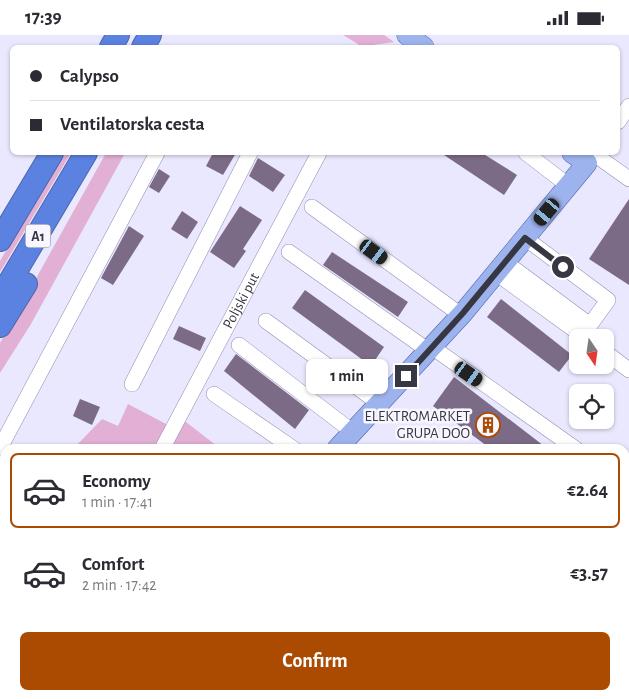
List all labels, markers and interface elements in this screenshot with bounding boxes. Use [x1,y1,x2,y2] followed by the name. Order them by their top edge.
[25,8,62,27] text: 17:39
[60,67,119,86] text: Calypso
[60,115,205,134] text: Ventilatorska cesta
[531,196,562,228] car
[26,225,50,247] road number: A1
[357,237,390,267] car
[552,256,574,278] route start
[220,270,262,331] street label: Poljski put
[569,329,614,374] north arrow
[569,329,614,429] map controls
[306,359,388,393] callout: 1 min
[452,359,485,389] car
[395,365,417,387] route end
[330,368,364,384] text: 1 min
[569,384,614,429] button: locate
[365,409,471,441] place label: ELEKTROMARKET GRUPA DOO
[475,412,501,438] building icon: ELEKTROMARKET GRUPA DOO
[22,468,67,513] icon: car
[82,472,151,491] text: Economy
[567,481,608,500] text: €2.64
[82,494,153,510] text: 1 min · 17:41
[22,551,67,596] icon: car
[82,555,144,574] text: Comfort
[570,564,608,583] text: €3.57
[82,577,157,593] text: 2 min · 17:42
[20,632,610,690] button: Confirm

